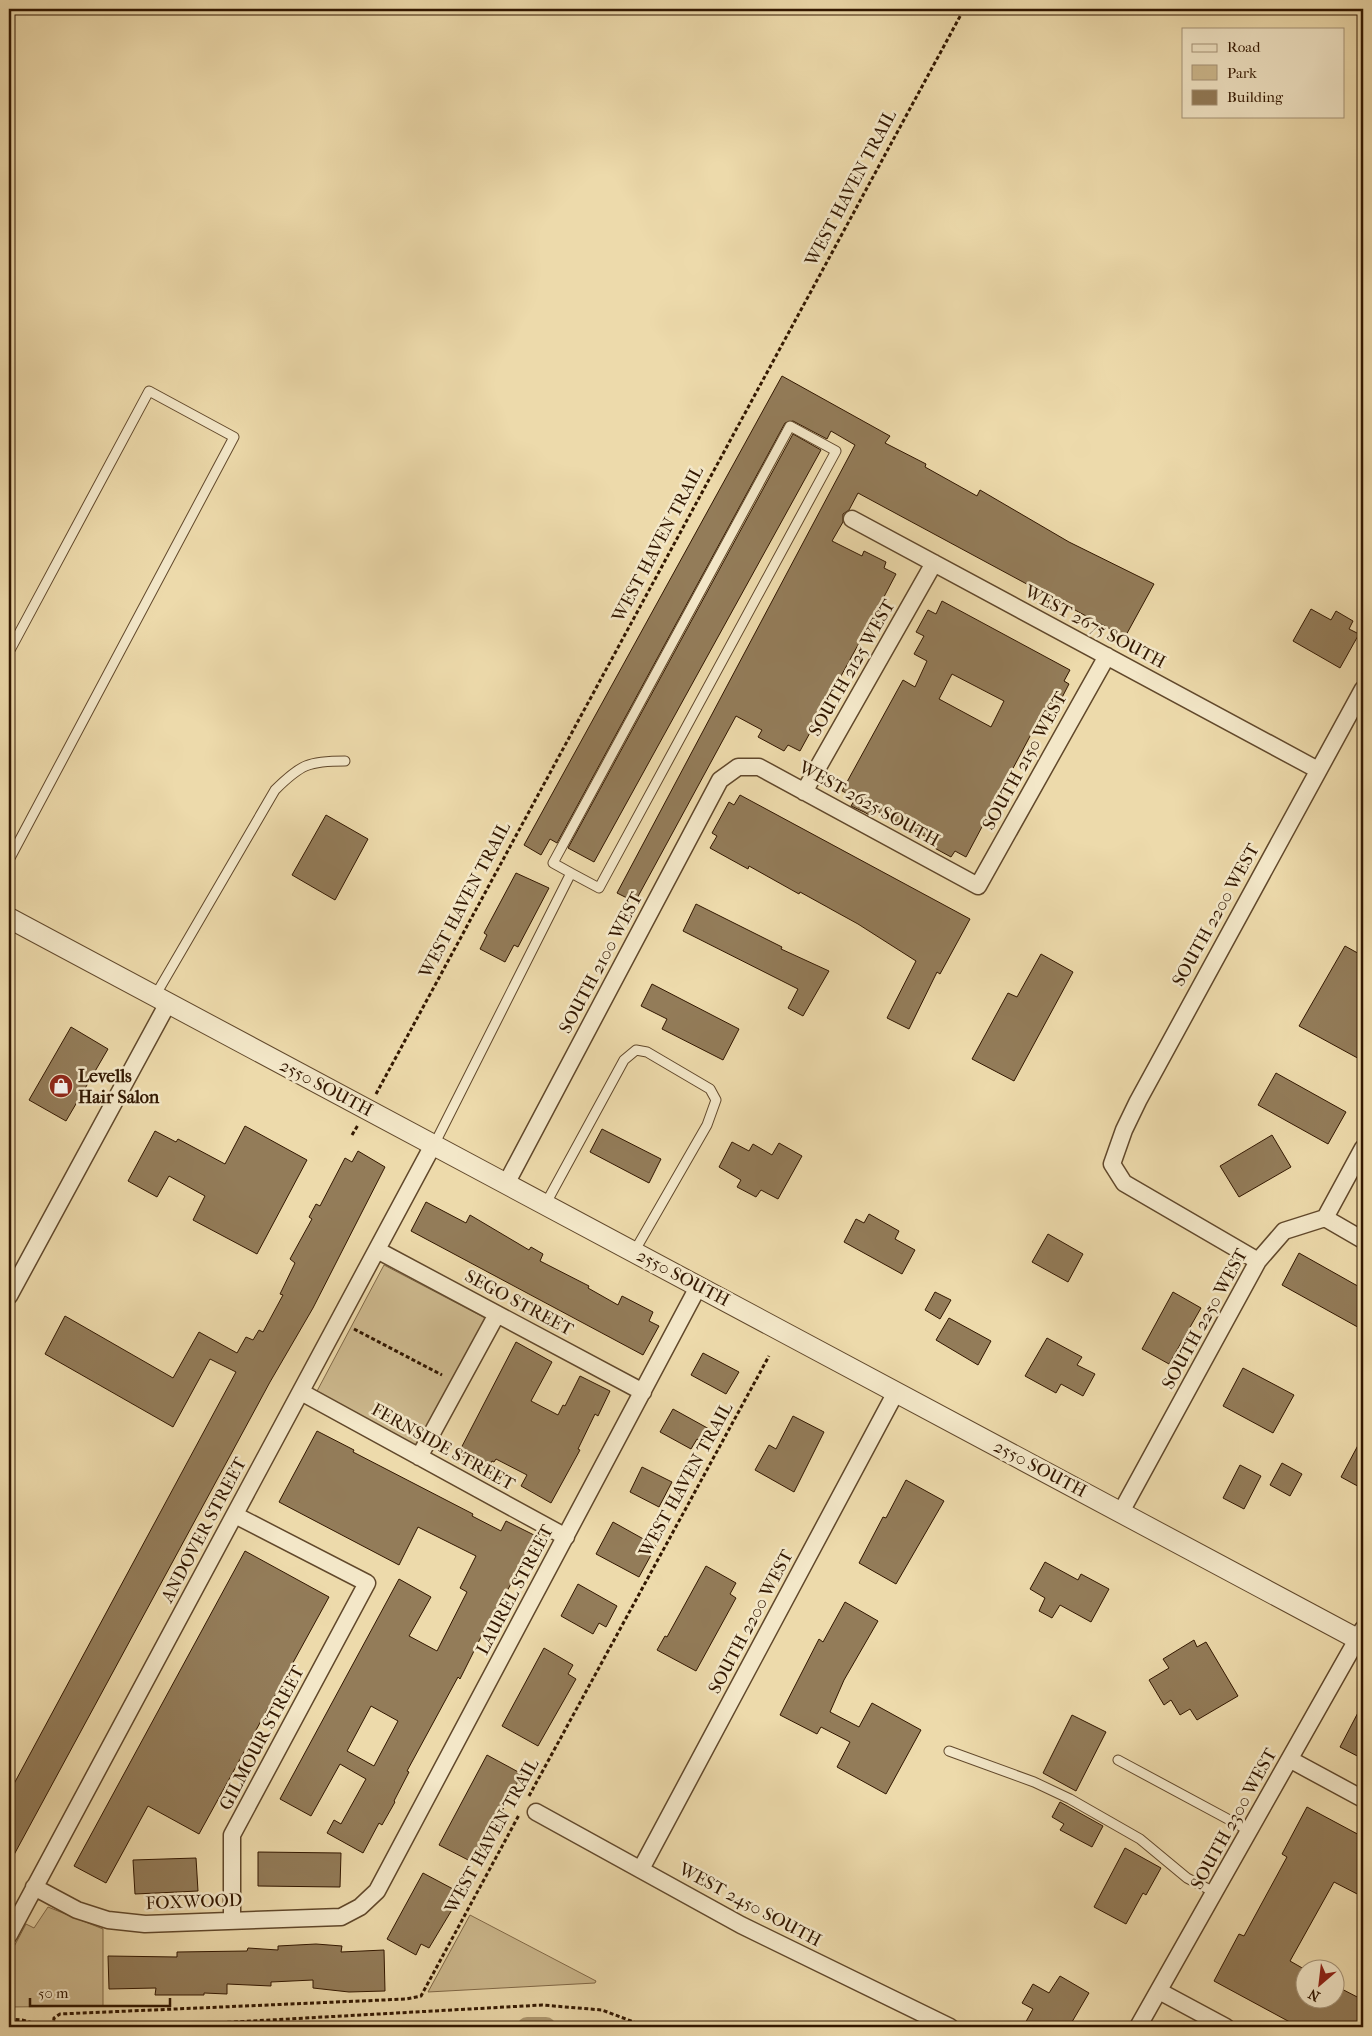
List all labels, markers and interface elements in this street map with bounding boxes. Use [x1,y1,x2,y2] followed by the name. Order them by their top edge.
[1182,28,1344,118] legend
[1227,38,1261,56] text: Road
[1227,64,1257,82] text: Park
[1227,88,1284,106] text: Building
[800,106,901,270] street label: WEST HAVEN TRAIL
[607,462,708,626] street label: WEST HAVEN TRAIL
[1020,580,1169,673] street label: WEST 2675 SOUTH
[804,595,900,740] street label: SOUTH 2125 WEST
[978,688,1072,834] street label: SOUTH 2150 WEST
[794,756,943,851] street label: WEST 2625 SOUTH
[414,818,515,982] street label: WEST HAVEN TRAIL
[1168,839,1264,990] street label: SOUTH 2200 WEST
[555,888,647,1037] street label: SOUTH 2100 WEST
[276,1055,376,1121] street label: 2550 SOUTH
[78,1066,160,1108] place label: Levells Hair Salon
[48,1073,74,1099] shop icon: Levells Hair Salon
[1158,1244,1253,1393] street label: SOUTH 2250 WEST
[633,1245,733,1311] street label: 2550 SOUTH
[461,1266,578,1341] street label: SEGO STREET
[368,1399,519,1496] street label: FERNSIDE STREET
[634,1399,737,1562] street label: WEST HAVEN TRAIL
[990,1436,1090,1502] street label: 2550 SOUTH
[156,1453,251,1607] street label: ANDOVER STREET
[472,1521,558,1658] street label: LAUREL STREET
[704,1546,798,1697] street label: SOUTH 2200 WEST
[215,1662,309,1814] street label: GILMOUR STREET
[1187,1744,1282,1893] street label: SOUTH 2300 WEST
[440,1755,543,1918] street label: WEST HAVEN TRAIL
[674,1858,825,1951] street label: WEST 2450 SOUTH
[145,1890,243,1914] street label: FOXWOOD
[1294,1958,1344,2008] north arrow
[30,1976,170,2008] scale bar
[38,1984,69,2002] text: 50 m
[1305,1985,1323,2005] text: N

